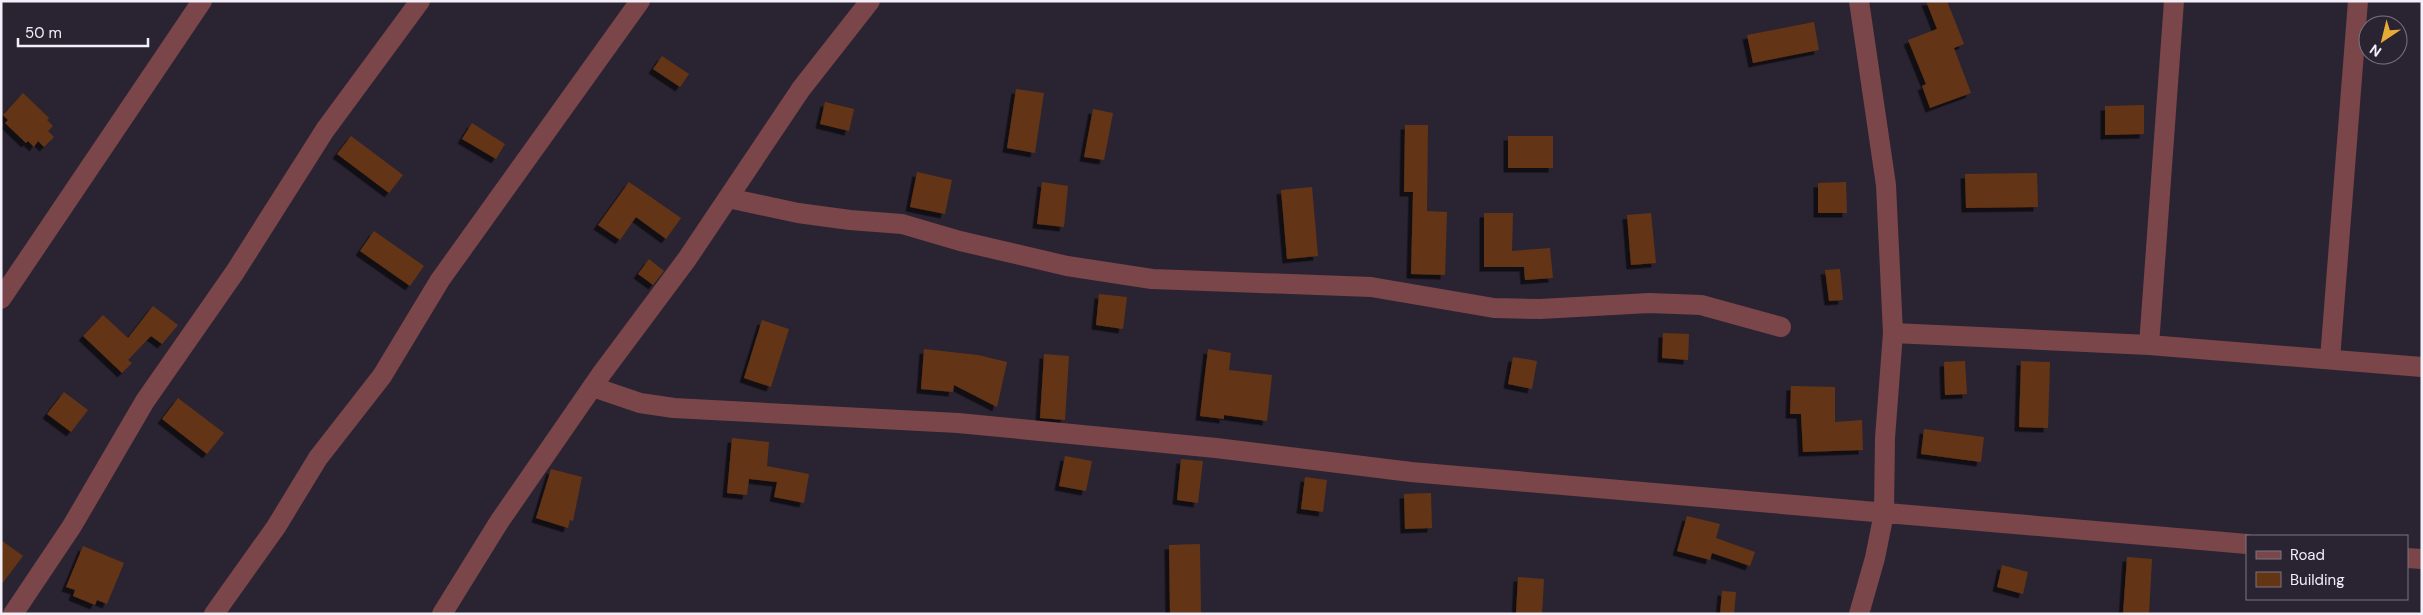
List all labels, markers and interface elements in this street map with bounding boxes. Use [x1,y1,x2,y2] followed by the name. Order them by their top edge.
[18,15,148,47] scale bar
[2358,15,2408,65] north arrow
[25,23,62,43] text: 50 m
[2366,40,2385,61] text: N
[2246,535,2408,600] legend
[2290,545,2325,565] text: Road
[2290,570,2345,590] text: Building

